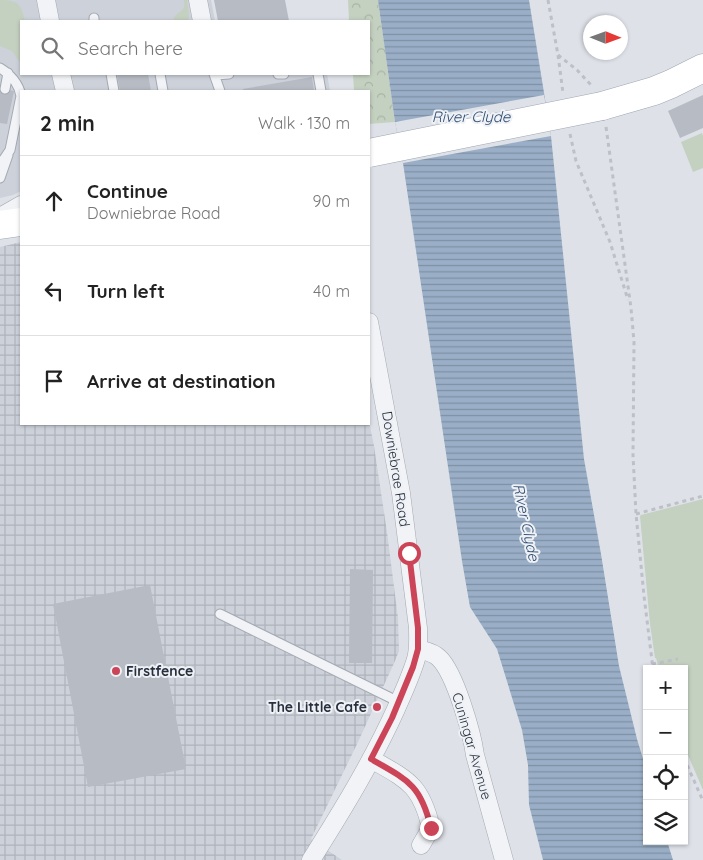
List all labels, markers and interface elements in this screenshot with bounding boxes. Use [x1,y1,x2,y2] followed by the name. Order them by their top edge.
[583,15,628,60] north arrow
[20,20,370,75] search box
[38,34,66,62] icon: search
[78,36,183,60] text: Search here
[432,107,511,126] water label: River Clyde
[40,110,95,136] text: 2 min
[258,113,350,133] text: Walk · 130 m
[87,179,168,203] text: Continue
[40,187,68,215] icon: ahead
[313,191,350,211] text: 90 m
[87,203,221,223] text: Downiebrae Road
[40,277,68,305] icon: left
[87,279,165,303] text: Turn left
[313,281,350,301] text: 40 m
[40,367,68,395] icon: arrive
[87,369,276,393] text: Arrive at destination
[378,410,414,528] street label: Downiebrae Road
[509,482,544,563] water label: River Clyde
[398,542,421,565] route start
[126,662,193,680] place label: Firstfence
[110,665,122,677] marker: Firstfence
[643,665,688,845] map controls
[643,665,688,710] button: +
[448,690,496,802] street label: Cuningar Avenue
[268,698,367,716] place label: The Little Cafe
[371,701,383,713] marker: The Little Cafe
[643,710,688,755] button: −
[643,755,688,800] button: locate
[643,800,688,845] button: layers
[420,817,443,840] route end

